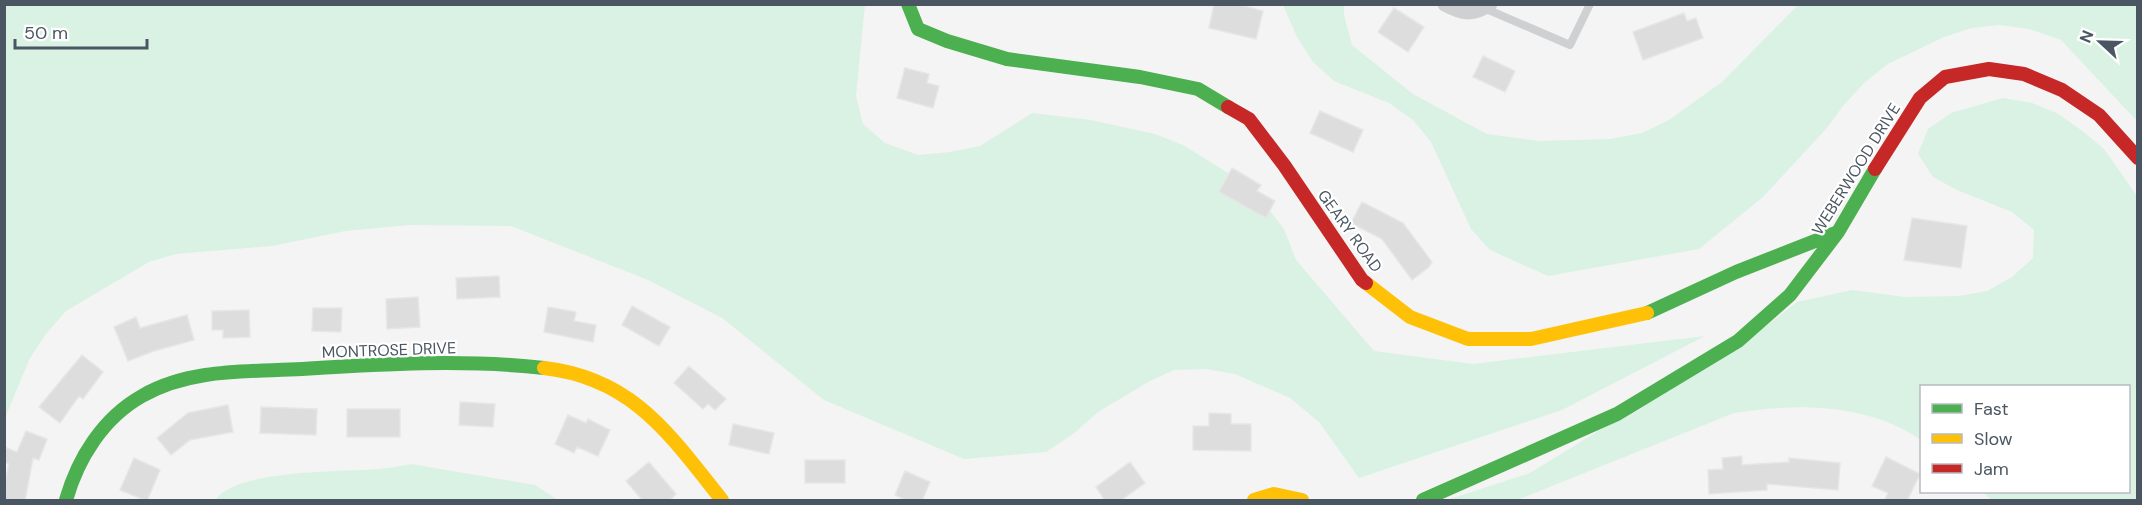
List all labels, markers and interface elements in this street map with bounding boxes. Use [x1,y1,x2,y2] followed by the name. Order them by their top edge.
[15,12,147,50] scale bar
[2070,12,2130,72] north arrow
[24,21,68,45] text: 50 m
[2075,27,2098,46] text: N
[1807,99,1905,239] street label: WEBERWOOD DRIVE
[1313,186,1387,276] street label: GEARY ROAD
[322,337,456,363] street label: MONTROSE DRIVE
[1920,385,2130,493] legend
[1974,397,2009,421] text: Fast
[1974,427,2013,451] text: Slow
[1974,457,2009,481] text: Jam

